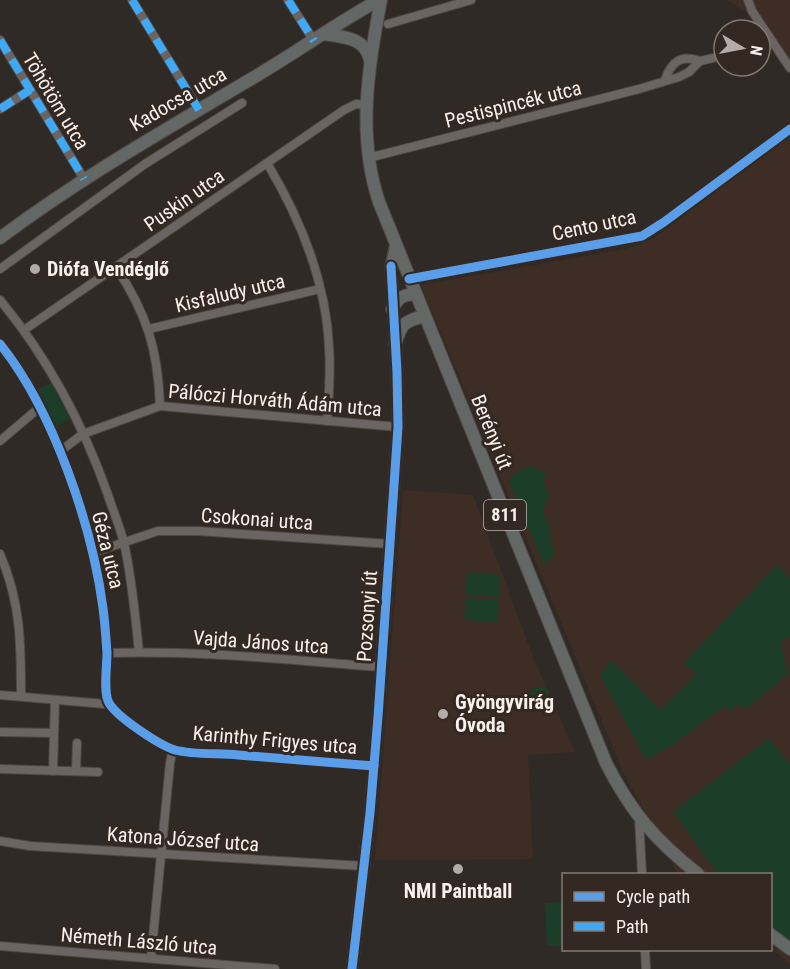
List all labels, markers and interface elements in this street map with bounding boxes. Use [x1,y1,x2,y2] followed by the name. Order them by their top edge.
[712,18,772,78] north arrow
[746,44,766,57] text: N
[18,48,94,154] street label: Töhötöm utca
[125,62,231,136] street label: Kadocsa utca
[442,75,584,133] street label: Pestispincék utca
[139,164,229,236] street label: Puskin utca
[550,204,638,246] street label: Cento utca
[47,257,169,281] place label: Diófa Vendéglő
[28,262,42,276] marker: Diófa Vendéglő
[173,269,287,317] street label: Kisfaludy utca
[167,379,383,421] street label: Pálóczi Horváth Ádám utca
[466,391,518,473] street label: Berényi út
[484,500,526,530] road number: 811
[200,503,314,535] street label: Csokonai utca
[87,509,129,591] street label: Géza utca
[352,569,382,663] street label: Pozsonyi út
[192,625,330,659] street label: Vajda János utca
[455,690,554,737] place label: Gyöngyvirág Óvoda
[436,707,450,721] marker: Gyöngyvirág Óvoda
[192,721,358,759] street label: Karinthy Frigyes utca
[106,822,260,856] street label: Katona József utca
[451,862,465,876] marker: NMI Paintball
[562,873,772,951] legend
[404,879,512,903] place label: NMI Paintball
[616,886,690,907] text: Cycle path
[616,916,649,937] text: Path
[60,922,218,960] street label: Németh László utca

